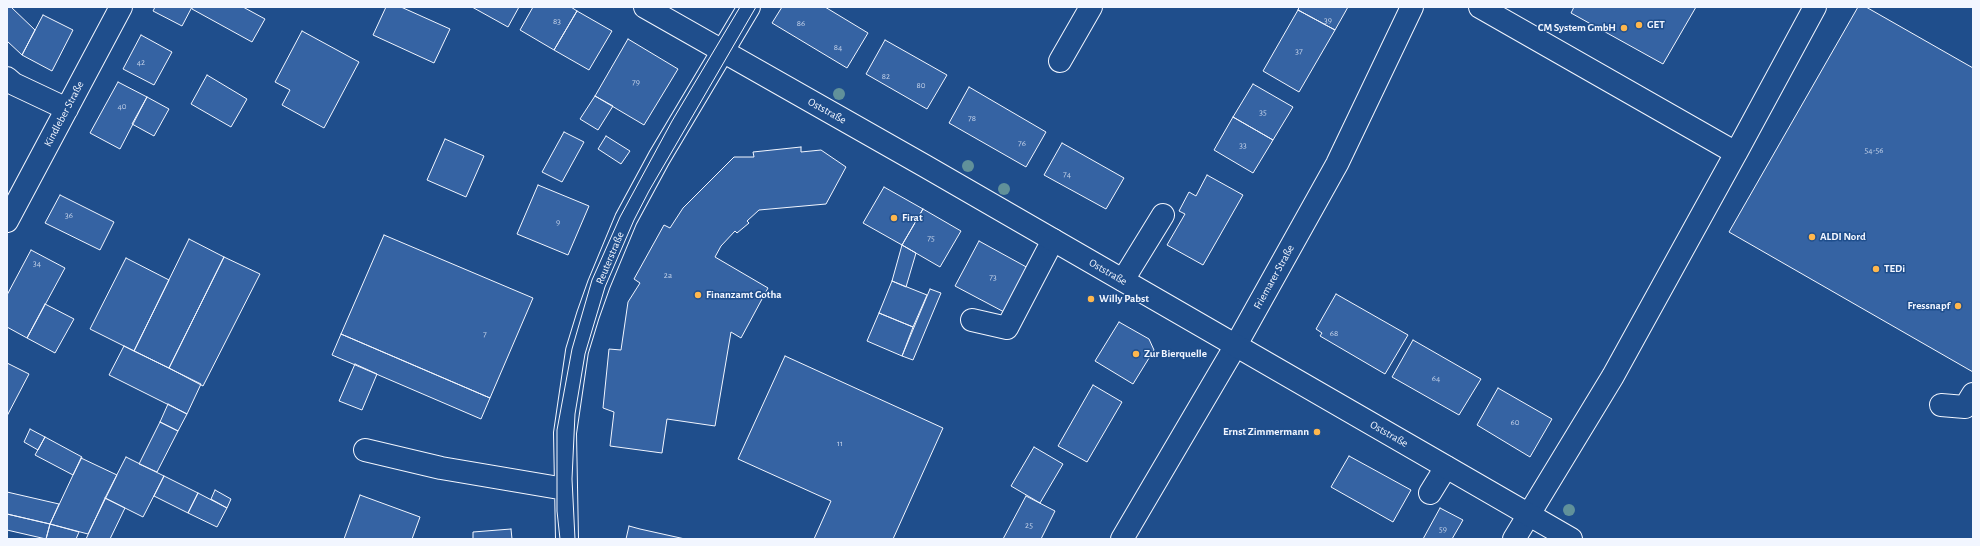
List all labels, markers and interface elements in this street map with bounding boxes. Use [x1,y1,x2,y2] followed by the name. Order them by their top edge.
[1324,15,1332,25] house number: 39
[553,16,561,26] house number: 83
[797,18,805,28] house number: 86
[1647,18,1665,32] place label: GET
[1634,20,1644,30] marker: GET
[1538,21,1616,35] place label: CM System GmbH
[1619,23,1629,33] marker: CM System GmbH
[834,42,842,52] house number: 84
[1295,46,1303,56] house number: 37
[137,57,145,67] house number: 42
[882,71,890,81] house number: 82
[632,77,640,87] house number: 79
[41,79,87,149] street label: Kindleber Straße
[916,80,926,90] house number: 80
[806,95,848,127] street label: Oststraße
[117,101,127,111] house number: 40
[1259,107,1267,117] house number: 35
[968,113,976,123] house number: 78
[1018,138,1026,148] house number: 76
[1239,140,1247,150] house number: 33
[1865,145,1883,155] house number: 54-56
[1063,169,1071,179] house number: 74
[65,210,73,220] house number: 36
[902,211,923,225] place label: Firat
[889,213,899,223] marker: Firat
[556,217,560,227] house number: 9
[593,230,627,286] street label: Reuterstraße
[1820,230,1866,244] place label: ALDI Nord
[1807,232,1817,242] marker: ALDI Nord
[927,233,935,243] house number: 75
[1251,242,1297,312] street label: Friemarer Straße
[1087,256,1129,288] street label: Oststraße
[33,258,41,268] house number: 34
[1884,262,1905,276] place label: TEDi
[1871,264,1881,274] marker: TEDi
[664,270,672,280] house number: 2a
[989,272,997,282] house number: 73
[706,288,782,302] place label: Finanzamt Gotha
[693,290,703,300] marker: Finanzamt Gotha
[1099,292,1149,306] place label: Willy Pabst
[1086,294,1096,304] marker: Willy Pabst
[1908,299,1950,313] place label: Fressnapf
[1953,301,1963,311] marker: Fressnapf
[1330,328,1338,338] house number: 68
[483,329,487,339] house number: 7
[1144,347,1207,361] place label: Zur Bierquelle
[1131,349,1141,359] marker: Zur Bierquelle
[1432,373,1440,383] house number: 64
[1511,417,1519,427] house number: 60
[1368,418,1410,450] street label: Oststraße
[1223,425,1309,439] place label: Ernst Zimmermann
[1312,427,1322,437] marker: Ernst Zimmermann
[837,438,843,448] house number: 11
[1025,520,1033,530] house number: 25
[1439,524,1447,534] house number: 59

